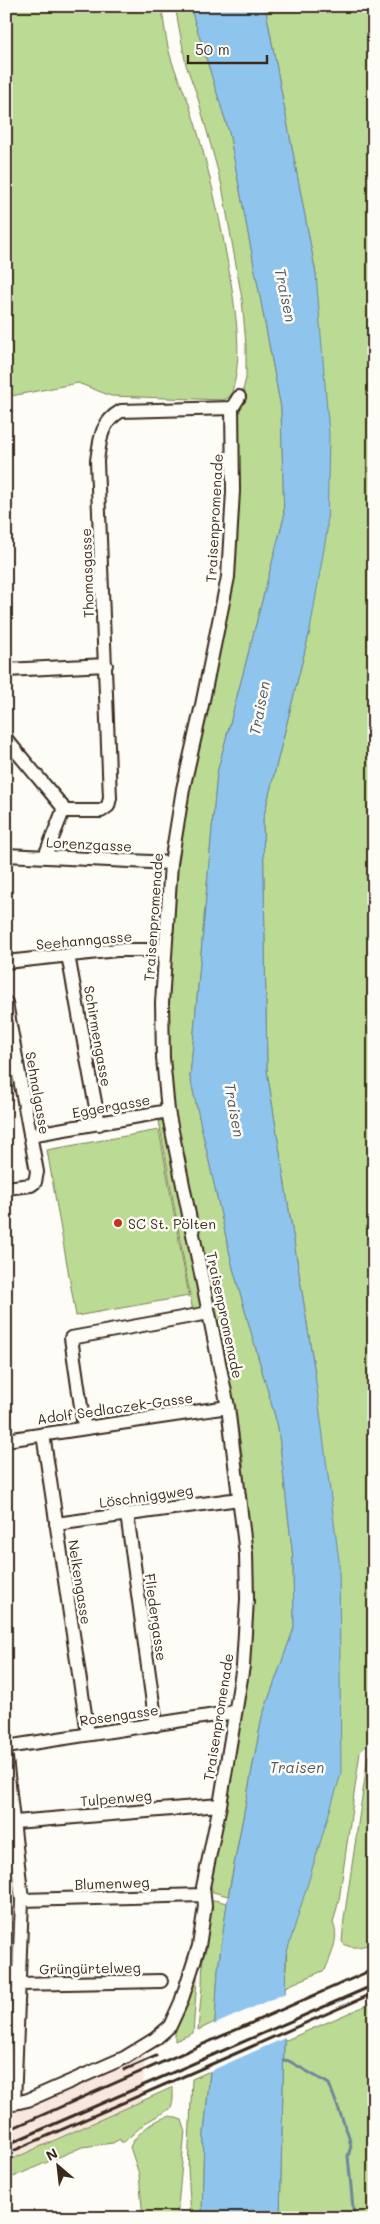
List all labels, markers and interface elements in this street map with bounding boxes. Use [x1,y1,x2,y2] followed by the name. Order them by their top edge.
[188,32,266,64] scale bar
[195,39,230,59] text: 50 m
[271,266,301,324] water label: Traisen
[201,453,227,583] street label: Traisenpromenade
[76,528,98,618] street label: Thomasgasse
[244,679,274,737] water label: Traisen
[46,832,132,856] street label: Lorenzgasse
[139,852,167,982] street label: Traisenpromenade
[35,926,133,954] street label: Seehanngasse
[80,984,116,1088] street label: Schirmengasse
[21,1050,55,1136] street label: Sehnalgasse
[220,1081,250,1139] water label: Traisen
[70,1090,152,1122] street label: Eggergasse
[128,1214,216,1233] place label: SC St. Pölten
[112,1217,124,1229] marker: SC St. Pölten
[202,1250,248,1380] street label: Traisenpromenade
[36,1388,194,1428] street label: Adolf Sedlaczek-Gasse
[98,1480,194,1512] street label: Löschniggweg
[64,1538,96,1626] street label: Nelkengasse
[140,1572,172,1662] street label: Fliedergasse
[199,1652,237,1782] street label: Traisenpromenade
[78,1700,160,1730] street label: Rosengasse
[270,1757,324,1777] water label: Traisen
[79,1785,153,1811] street label: Tulpenweg
[74,1872,150,1894] street label: Blumenweg
[39,1958,141,1978] street label: Grüngürtelweg
[32,2142,82,2192] north arrow
[43,2143,61,2165] text: N

